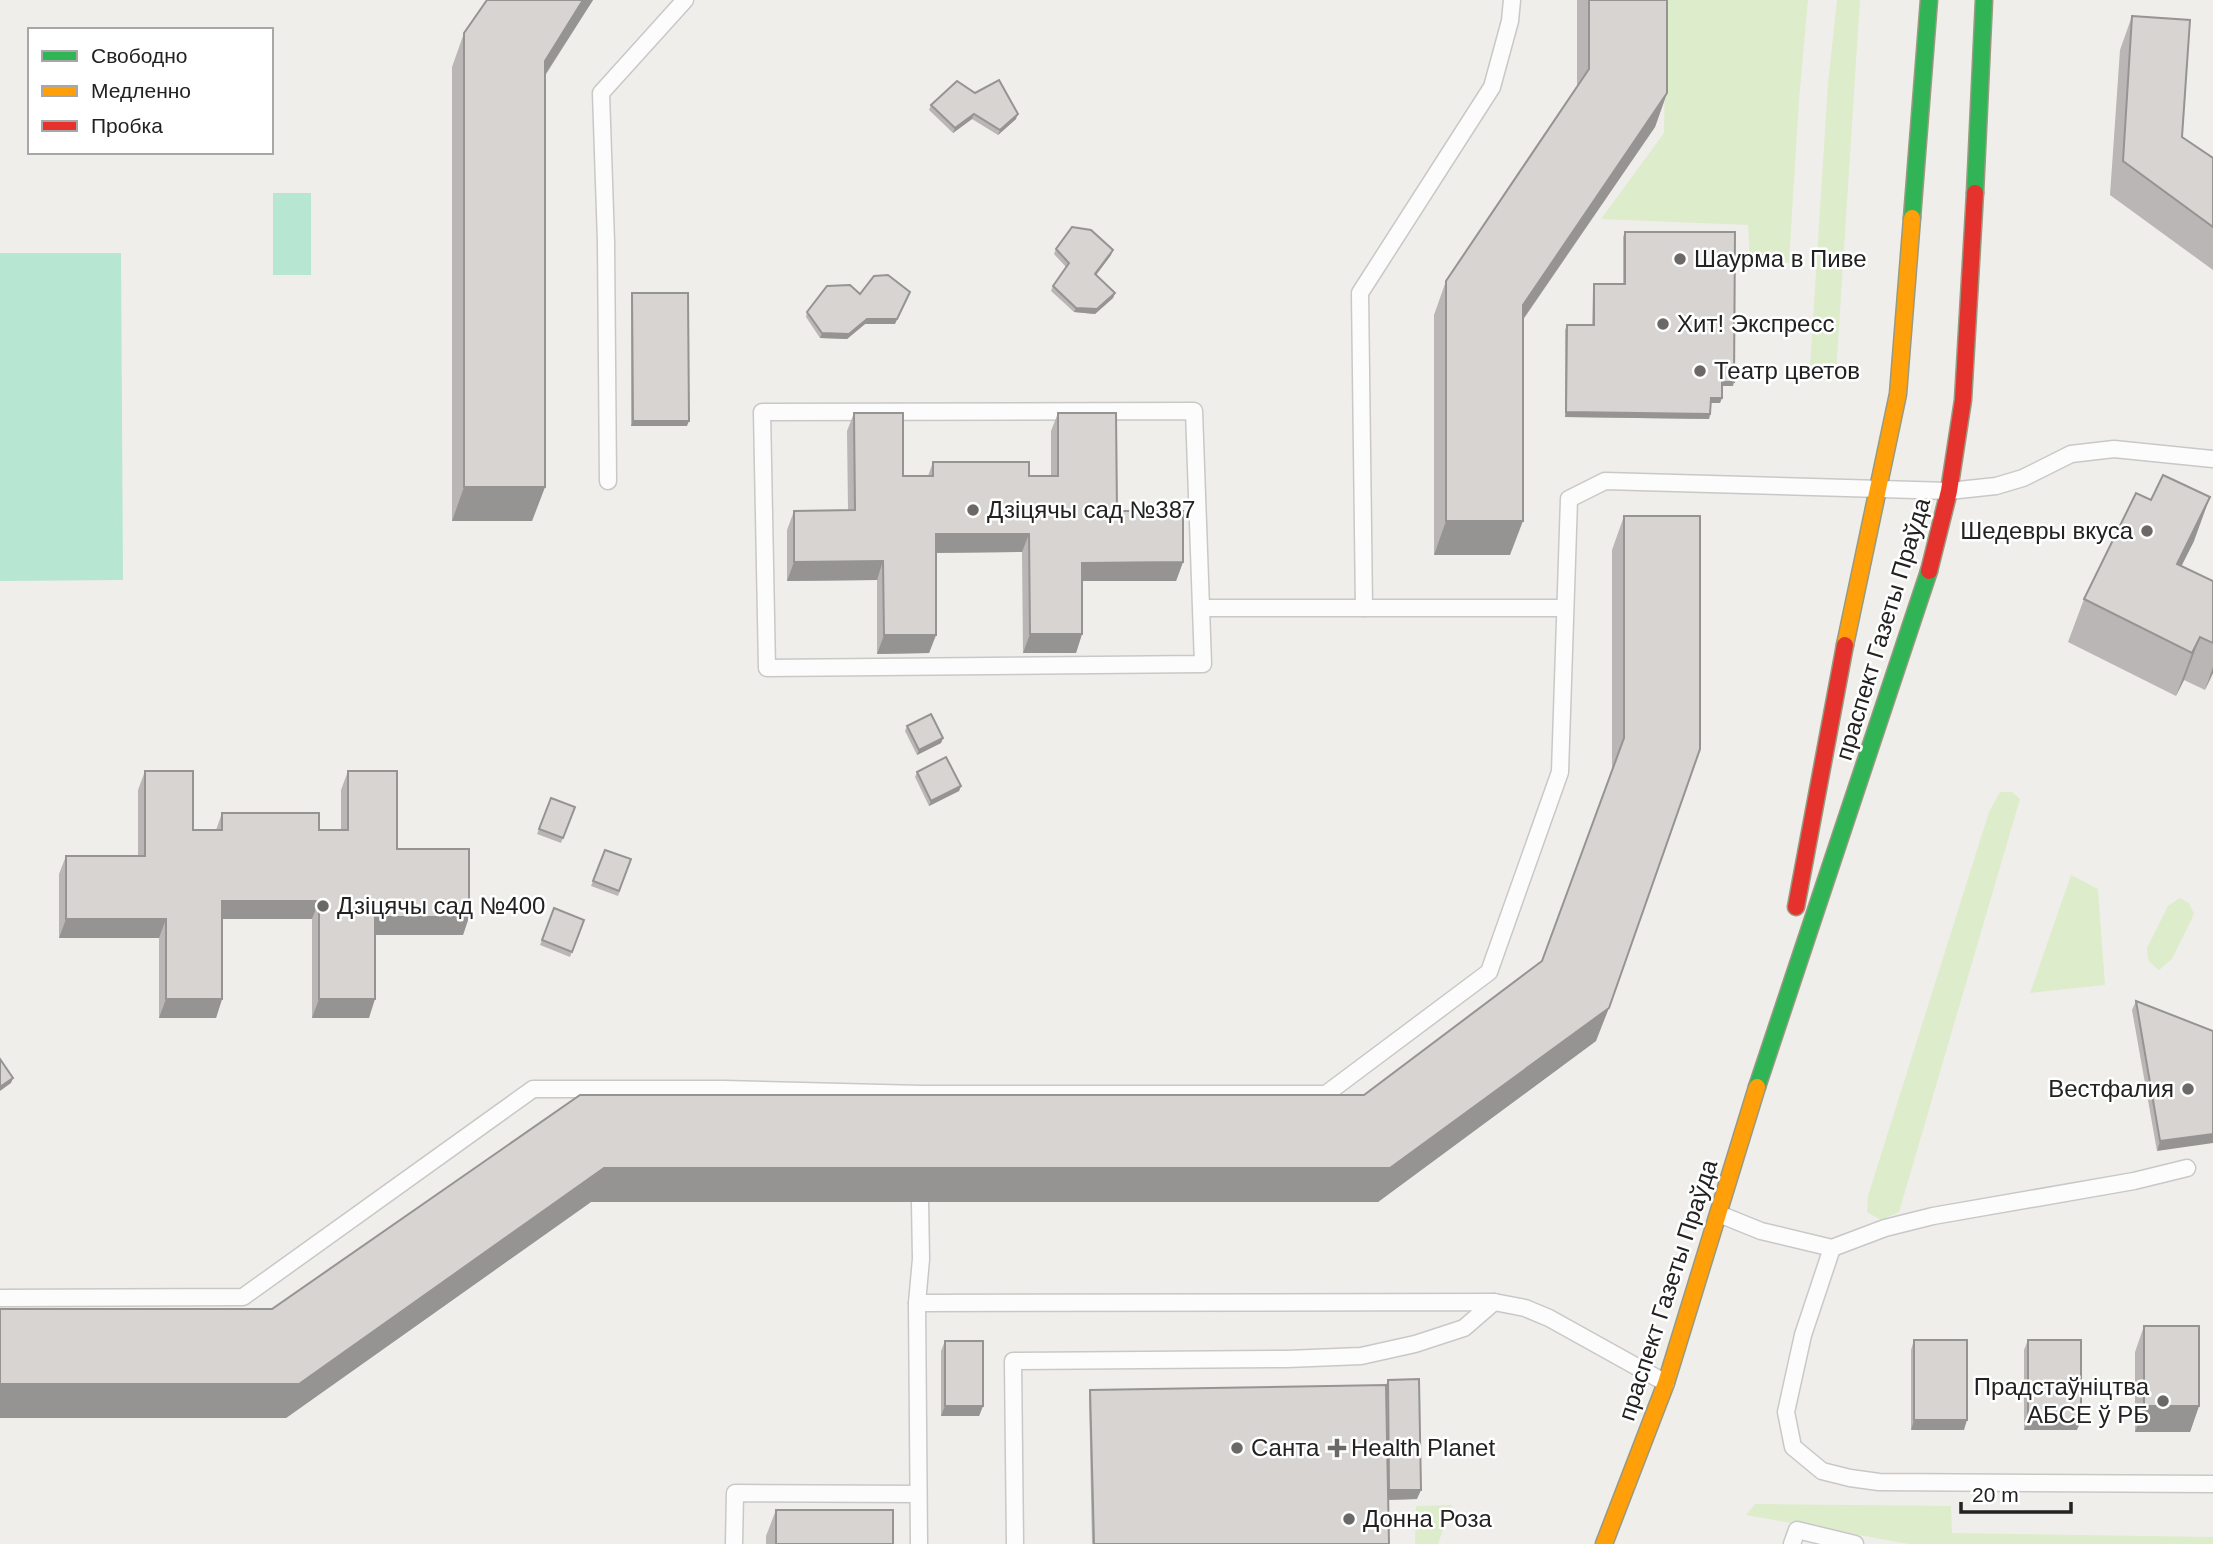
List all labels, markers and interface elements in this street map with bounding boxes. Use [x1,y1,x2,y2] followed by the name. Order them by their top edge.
[28,28,273,154] legend
[91,44,188,67] text: Свободно
[91,79,191,102] text: Медленно
[91,114,163,137] text: Пробка
[1694,245,1867,272] place label: Шаурма в Пиве
[1672,251,1688,267] marker: Шаурма в Пиве
[1677,310,1834,337] place label: Хит! Экспресс
[1655,316,1671,332] marker: Хит! Экспресс
[1714,357,1860,384] place label: Театр цветов
[1692,363,1708,379] marker: Театр цветов
[1830,494,1935,763] street label: праспект Газеты Праўда
[987,496,1195,523] place label: Дзіцячы сад №387
[965,502,981,518] marker: Дзіцячы сад №387
[1960,517,2134,544] place label: Шедевры вкуса
[2139,523,2155,539] marker: Шедевры вкуса
[337,892,545,919] place label: Дзіцячы сад №400
[315,898,331,914] marker: Дзіцячы сад №400
[2048,1075,2174,1102] place label: Вестфалия
[2180,1081,2196,1097] marker: Вестфалия
[1613,1155,1723,1424] street label: праспект Газеты Праўда
[1974,1373,2150,1428] place label: Прадстаўніцтва АБСЕ ў РБ
[2155,1393,2171,1409] marker: Прадстаўніцтва АБСЕ ў РБ
[1251,1434,1320,1461] place label: Санта
[1351,1434,1495,1461] place label: Health Planet
[1229,1440,1245,1456] marker: Санта
[1329,1440,1345,1456] marker: Health Planet
[1961,1470,2071,1514] scale bar
[1972,1483,2019,1506] text: 20 m
[1363,1505,1492,1532] place label: Донна Роза
[1341,1511,1357,1527] marker: Донна Роза

